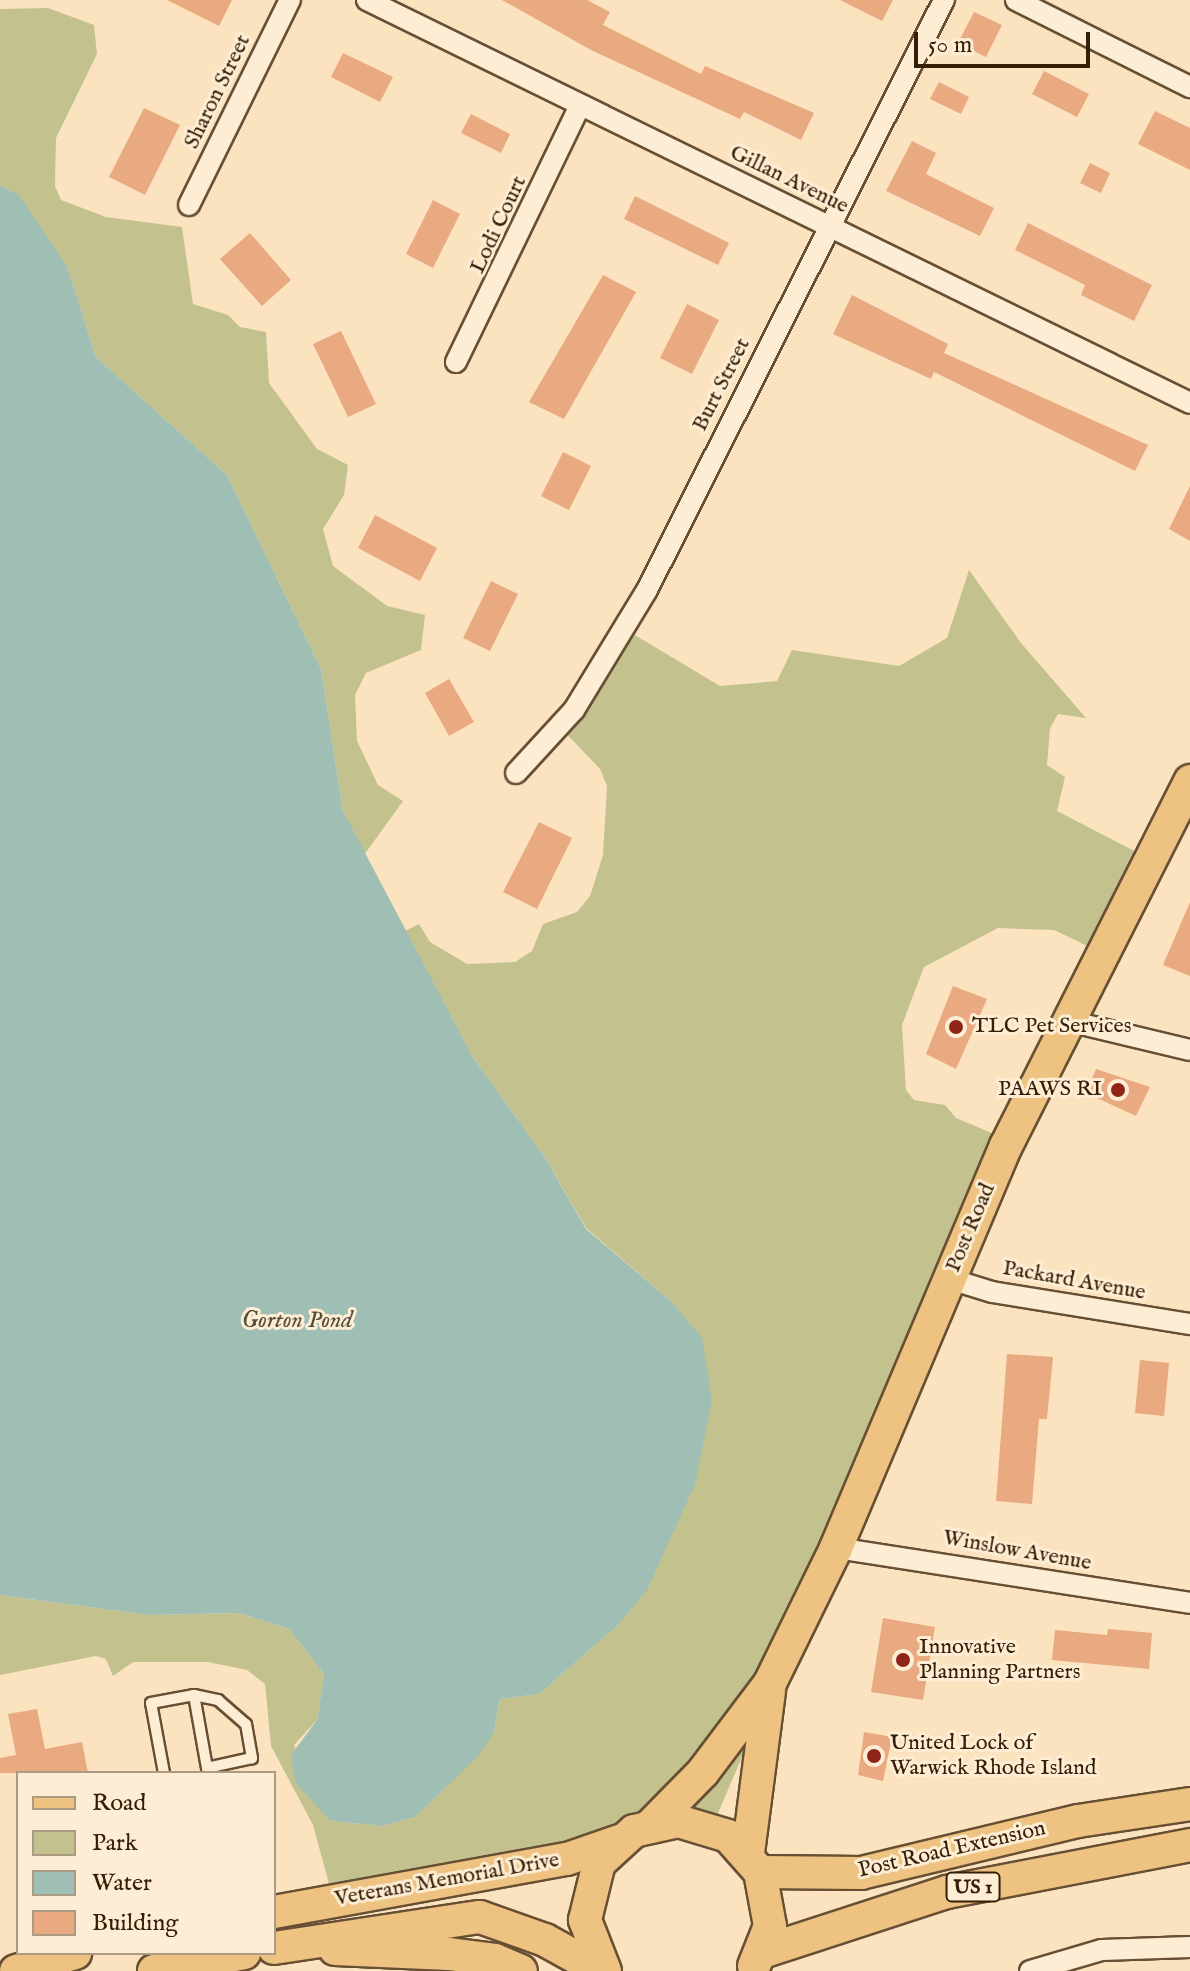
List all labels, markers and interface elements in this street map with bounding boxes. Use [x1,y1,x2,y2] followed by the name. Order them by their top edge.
[918,16,1094,66] scale bar
[928,30,972,61] text: 50 m
[179,31,257,153] street label: Sharon Street
[725,140,853,220] street label: Gillan Avenue
[465,172,533,278] street label: Lodi Court
[687,334,757,436] street label: Burt Street
[972,1014,1131,1040] place label: TLC Pet Services
[947,1018,965,1036] marker: TLC Pet Services
[998,1077,1102,1103] place label: PAAWS RI
[1109,1081,1127,1099] marker: PAAWS RI
[940,1180,1002,1276] street label: Post Road
[1000,1255,1148,1307] street label: Packard Avenue
[241,1307,353,1335] water label: Gorton Pond
[941,1525,1093,1577] street label: Winslow Avenue
[919,1634,1080,1686] place label: Innovative Planning Partners
[894,1651,912,1669] marker: Innovative Planning Partners
[890,1730,1096,1782] place label: United Lock of Warwick Rhode Island
[865,1747,883,1765] marker: United Lock of Warwick Rhode Island
[16,1771,276,1955] legend
[92,1788,146,1819] text: Road
[856,1816,1048,1884] street label: Post Road Extension
[92,1828,138,1859] text: Park
[333,1847,561,1913] street label: Veterans Memorial Drive
[92,1868,152,1899] text: Water
[945,1871,1001,1903] road number: US 1
[92,1908,178,1939] text: Building

